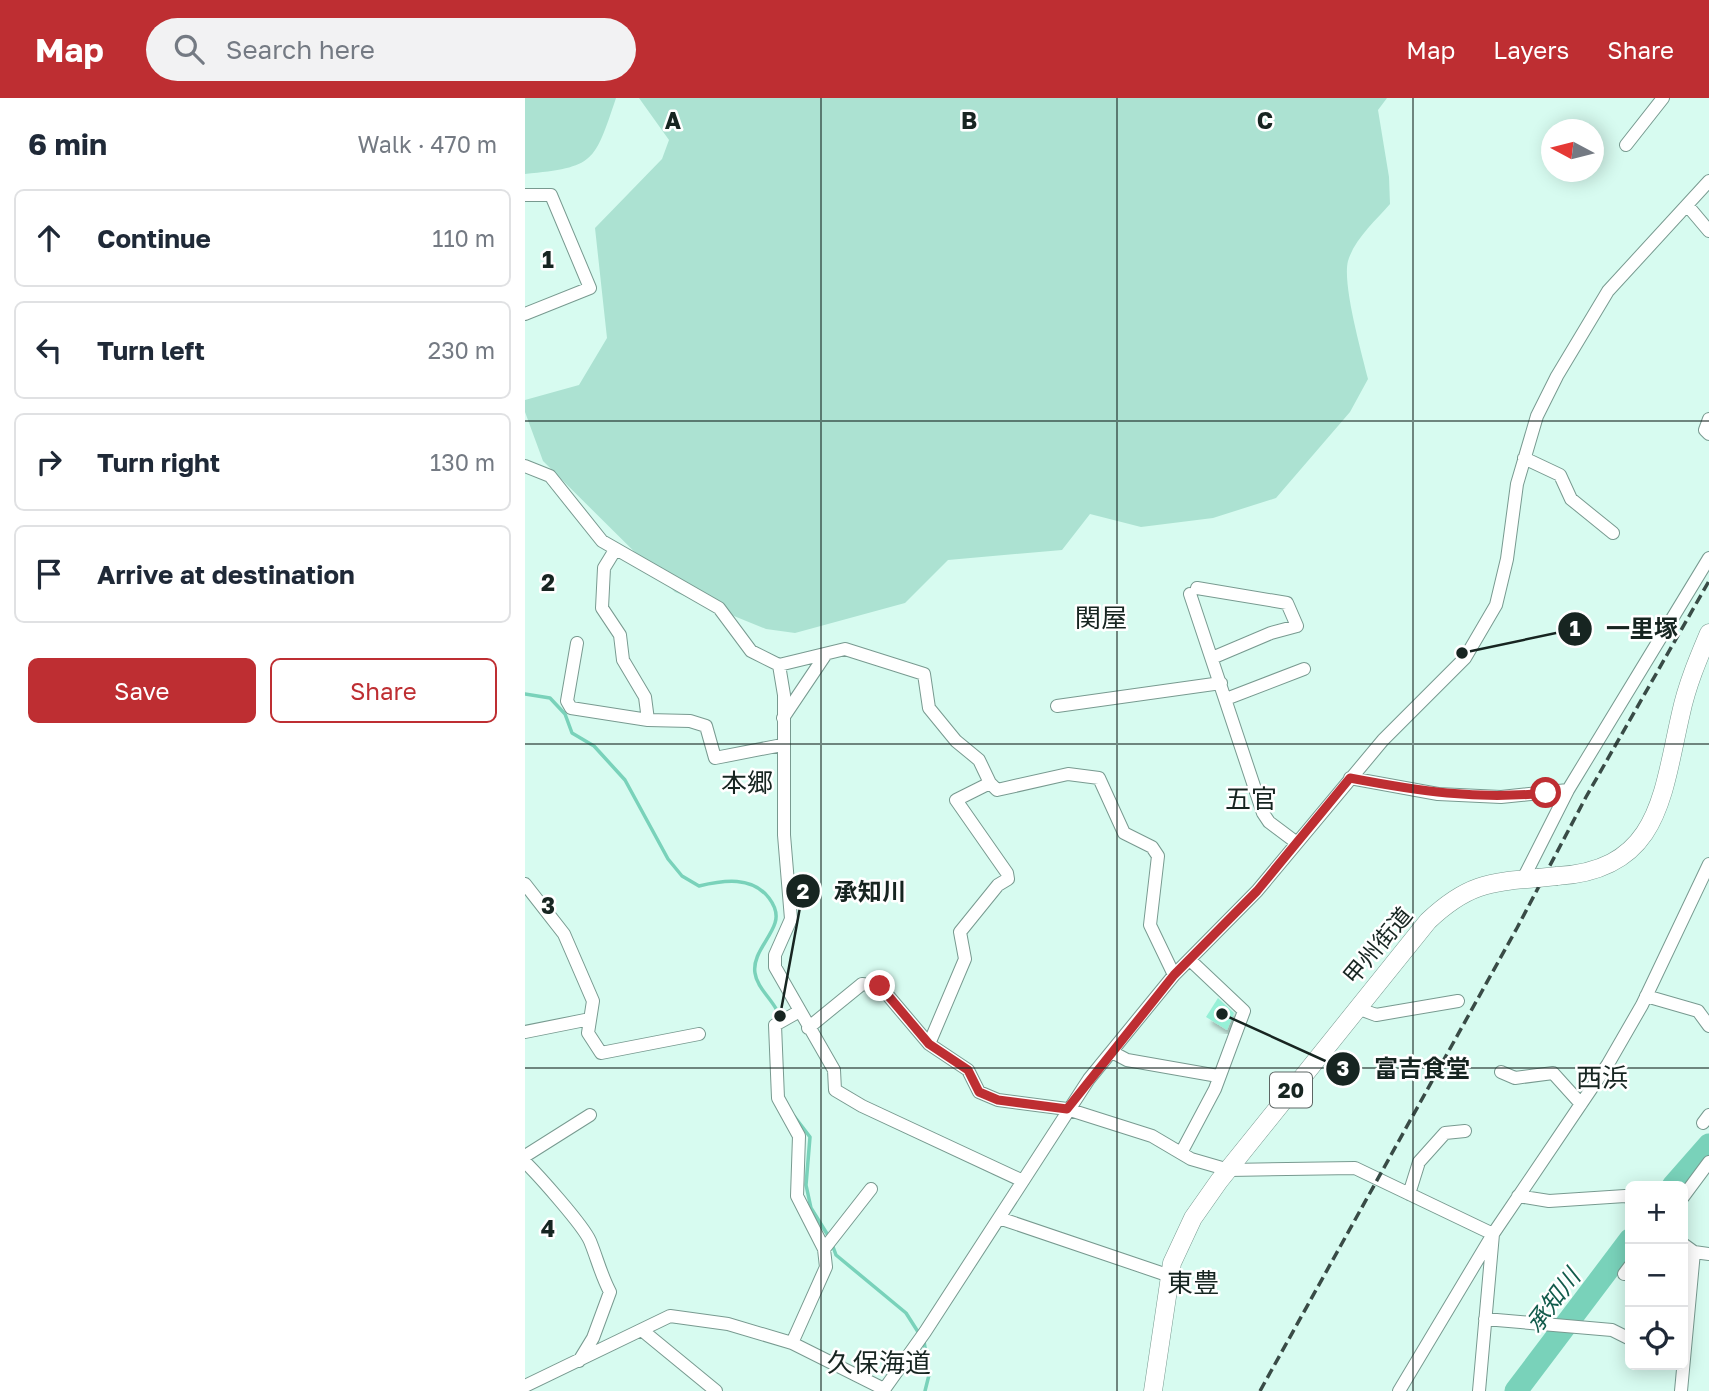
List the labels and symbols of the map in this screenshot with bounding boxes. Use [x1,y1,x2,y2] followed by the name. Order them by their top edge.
[665,106,682,134] text: A
[961,106,977,134] text: B
[1257,106,1273,134] text: C
[1541,119,1604,182] north arrow
[542,245,554,273] text: 1
[541,568,555,596] text: 2
[1075,602,1127,633] district label: 関屋
[1557,606,1692,651] callout: 一里塚
[1606,613,1678,642] text: 一里塚
[1570,615,1581,641] text: 1
[721,767,773,798] district label: 本郷
[1530,777,1561,808] route start
[1225,783,1277,814] district label: 五官
[785,869,920,914] callout: 承知川
[834,876,906,905] text: 承知川
[797,878,810,904] text: 2
[541,891,555,919] text: 3
[1337,901,1417,989] street label: 甲州街道
[864,970,895,1001] route end
[1325,1046,1484,1091] callout: 富吉食堂
[1374,1053,1470,1082] text: 富吉食堂
[1337,1055,1349,1081] text: 3
[1576,1062,1628,1093] district label: 西浜
[1270,1072,1312,1108] road number: 20
[541,1214,555,1242] text: 4
[1519,1260,1587,1337] water label: 承知川
[1167,1267,1219,1298] district label: 東豊
[827,1347,931,1378] district label: 久保海道

